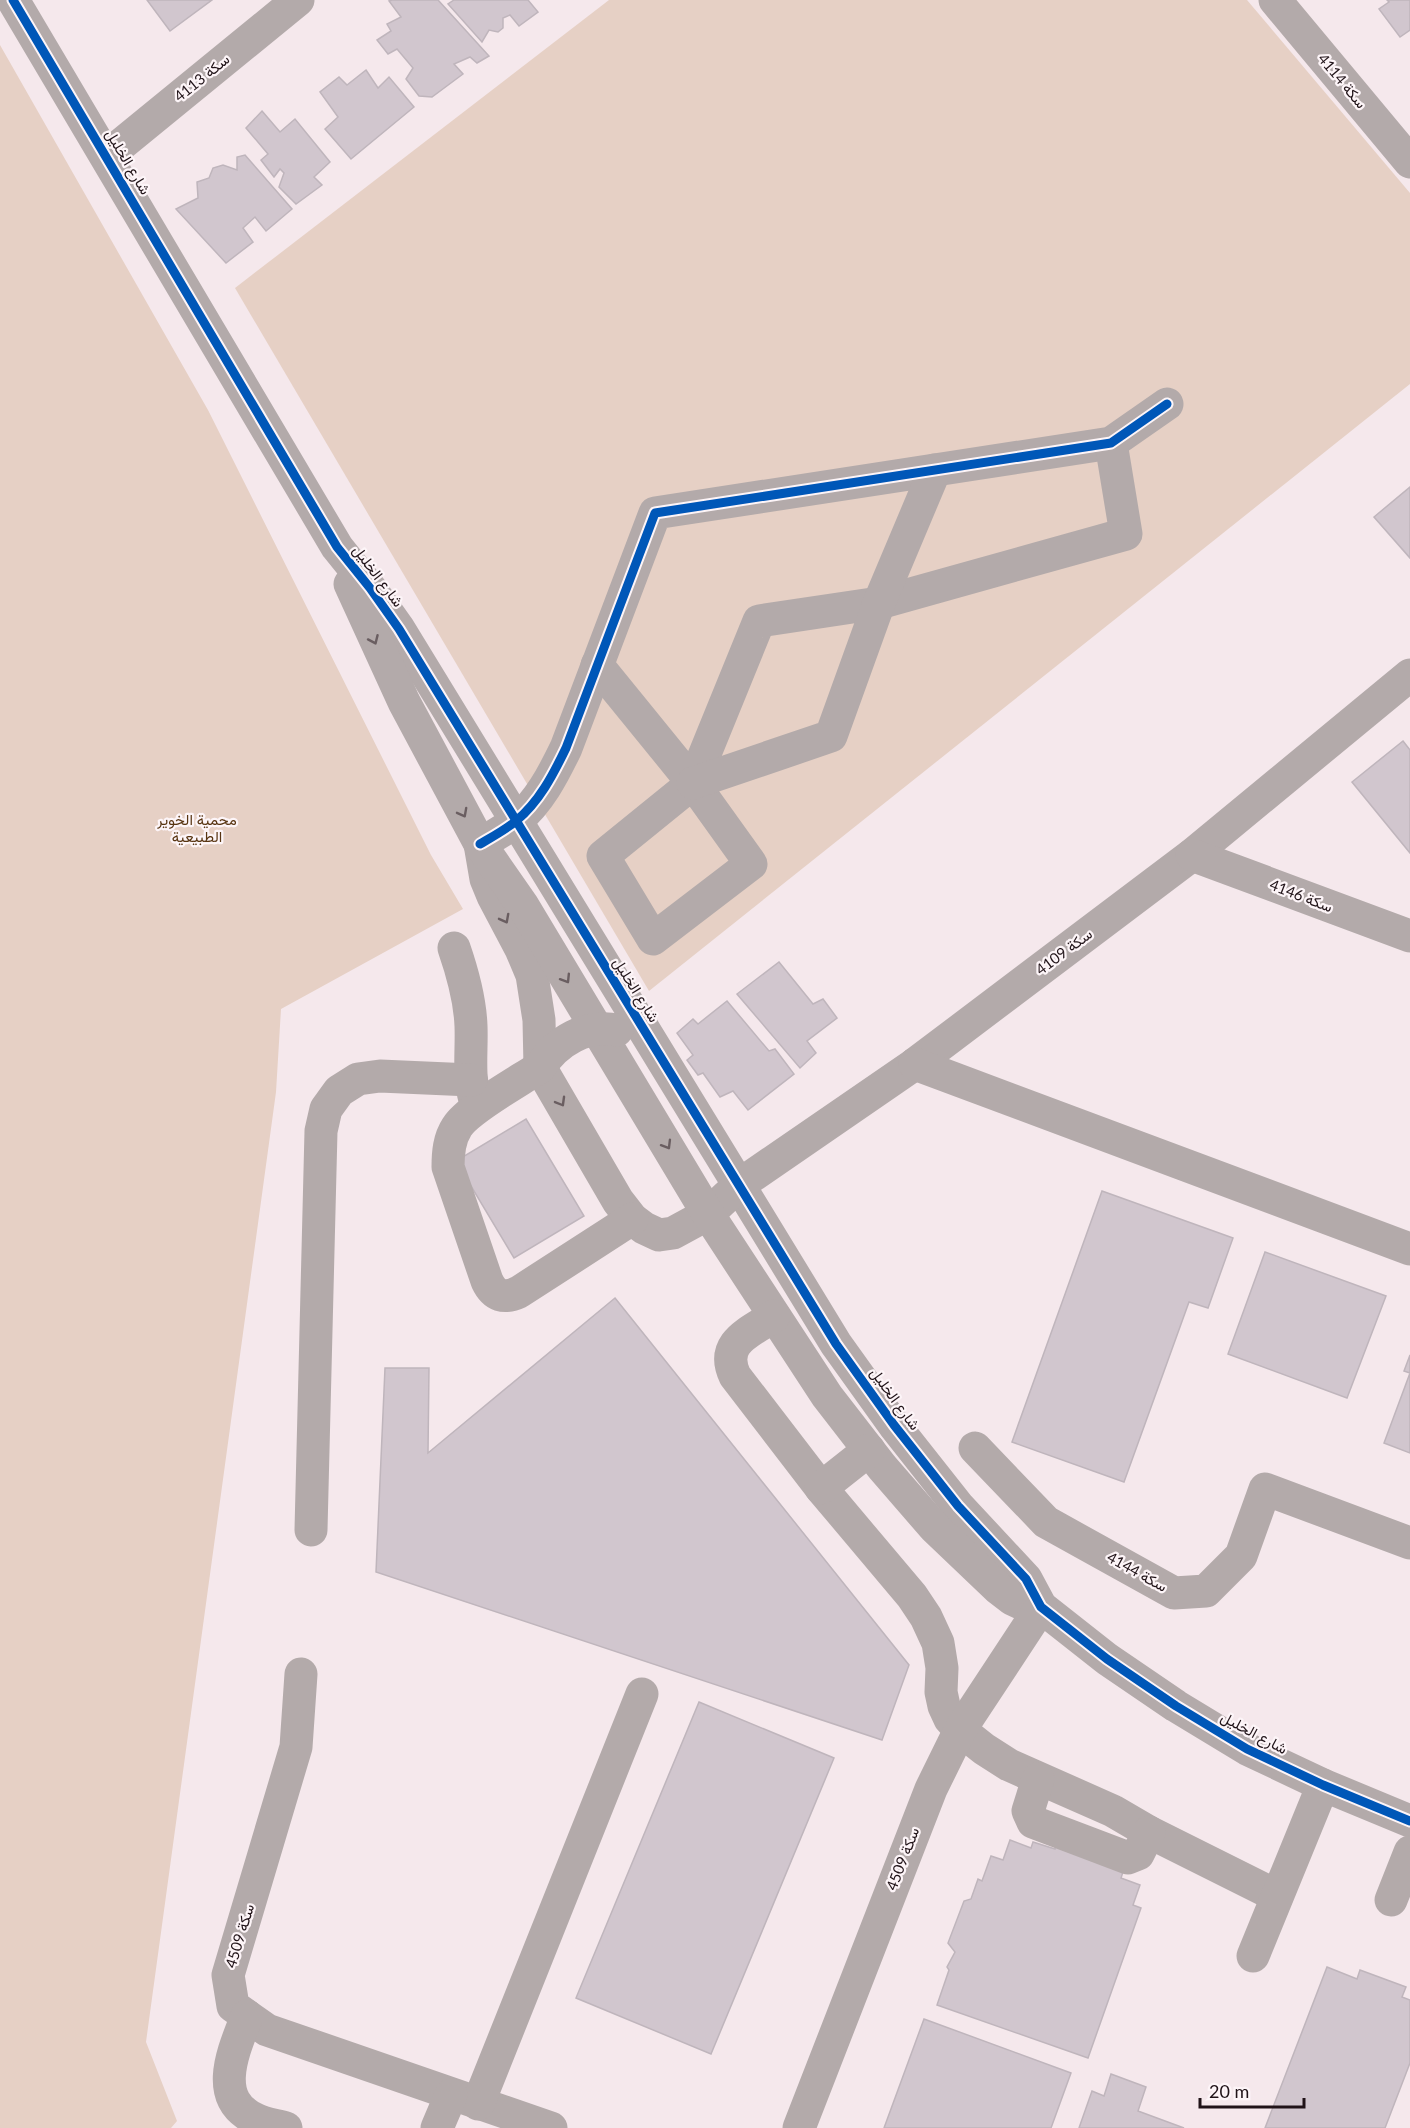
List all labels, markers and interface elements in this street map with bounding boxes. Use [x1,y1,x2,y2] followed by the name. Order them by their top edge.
[170,49,233,105] street label: سكة 4113
[1315,49,1371,112] street label: سكة 4114
[100,126,155,199] street label: شارع الخليل
[347,541,408,612] street label: شارع الخليل
[367,634,379,645] one-way arrow
[456,807,467,818] one-way arrow
[156,810,237,846] park label: محمية الخوير الطبيعية
[1267,875,1336,915] street label: سكة 4146
[498,913,509,923] one-way arrow
[1032,924,1095,978] street label: سكة 4109
[607,954,664,1027] street label: شارع الخليل
[558,973,570,983] one-way arrow
[553,1096,565,1106] one-way arrow
[660,1139,672,1149] one-way arrow
[865,1364,925,1435] street label: شارع الخليل
[1104,1547,1171,1595] street label: سكة 4144
[1217,1707,1291,1760] street label: شارع الخليل
[882,1824,922,1893] street label: سكة 4509
[221,1901,257,1970] street label: سكة 4509
[1200,2071,1304,2109] scale bar
[1209,2080,1249,2102] text: 20 m

